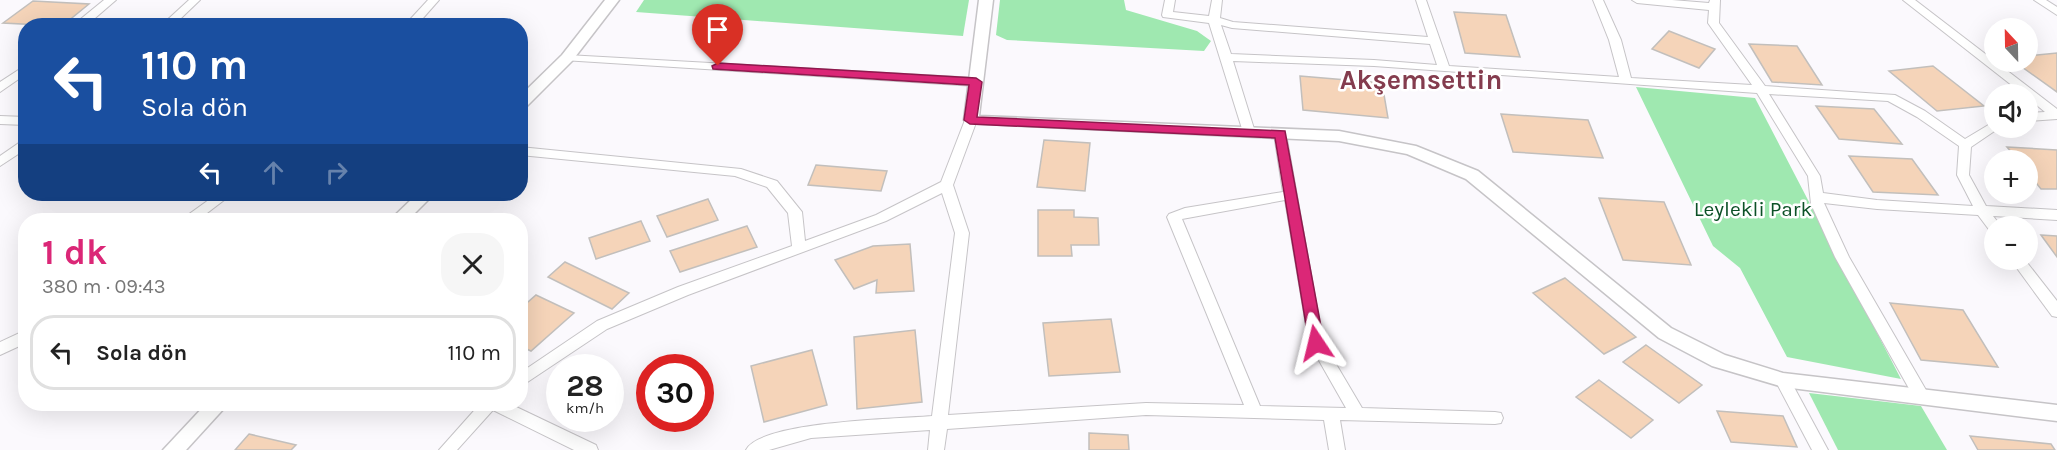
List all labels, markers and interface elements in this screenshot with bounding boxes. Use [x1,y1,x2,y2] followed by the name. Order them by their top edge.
[692,4,743,66] pin
[701,13,734,46] icon: arrive
[1984,18,2038,72] north arrow
[1984,18,2038,270] map controls
[141,40,248,90] text: 110 m
[42,42,120,120] icon: left
[1340,64,1502,96] district label: Akşemsettin
[1984,84,2038,138] button: sound
[141,91,248,123] text: Sola dön
[1984,150,2038,204] button: +
[194,156,227,189] icon: left
[257,156,290,189] icon: ahead
[320,156,353,189] icon: right
[1694,197,1812,221] park label: Leylekli Park
[1984,216,2038,270] button: −
[42,231,107,273] text: 1 dk
[441,233,504,296] button: close
[42,275,166,298] text: 380 m · 09:43
[1284,311,1348,375] position arrow
[45,336,78,369] icon: left
[96,340,187,366] text: Sola dön
[448,340,501,366] text: 110 m
[636,354,714,432] speed limit sign: 30
[566,368,604,404] text: 28
[566,399,604,417] text: km/h

